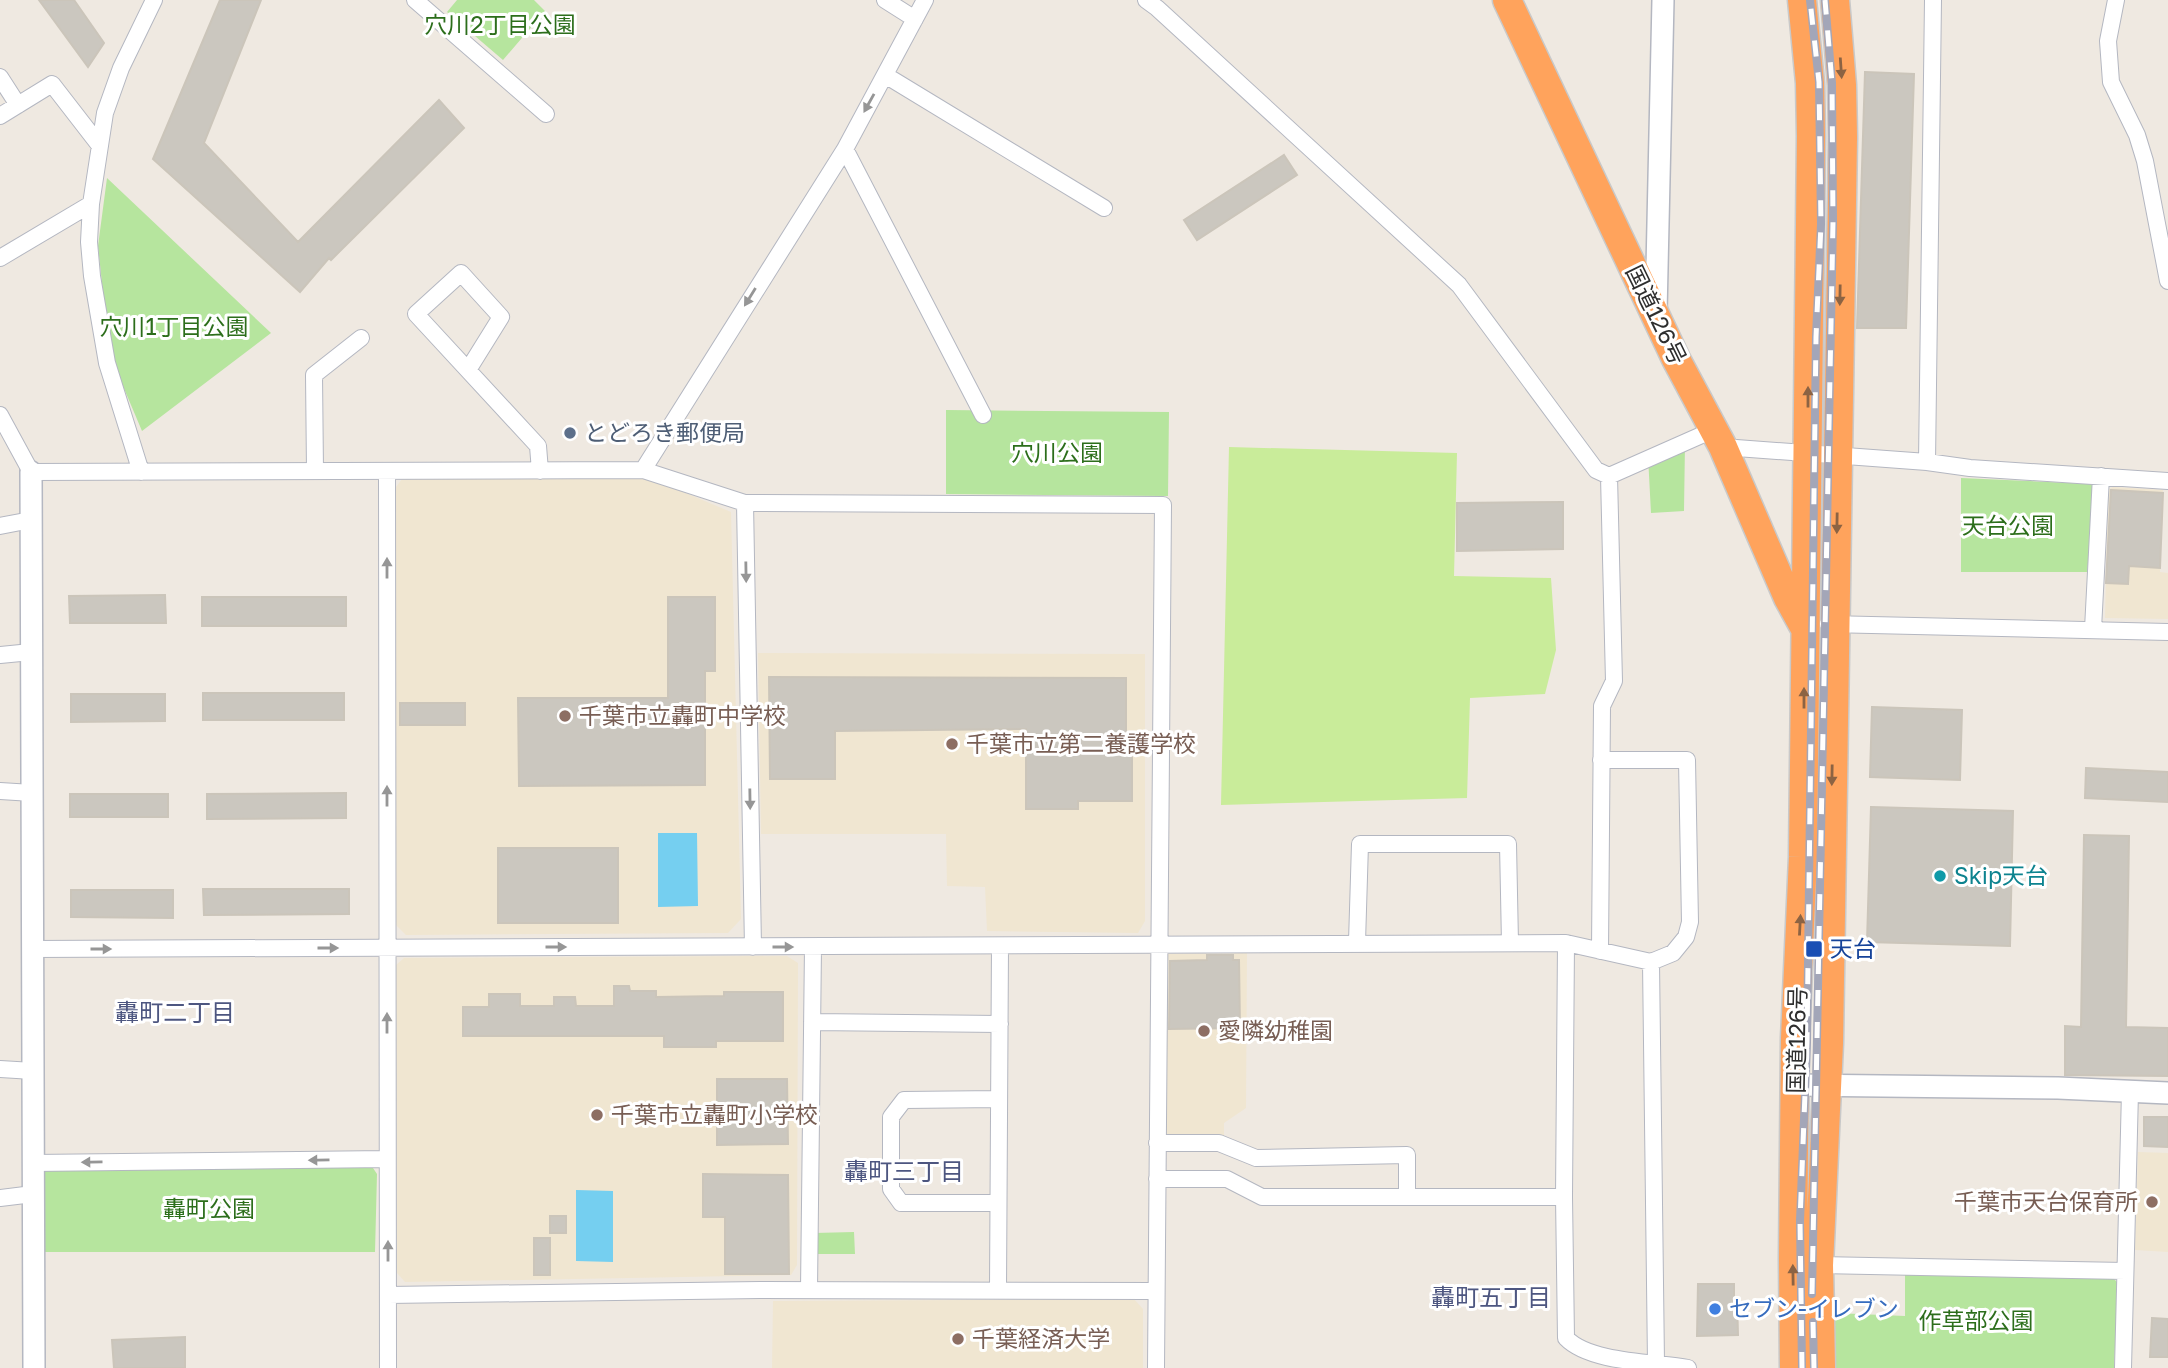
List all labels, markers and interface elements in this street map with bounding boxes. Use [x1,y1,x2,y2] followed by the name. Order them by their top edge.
[424,10,576,38] park label: 穴川2丁目公園
[1836,57,1847,79] one-way arrow
[864,93,875,113] one-way arrow
[1621,260,1693,369] street label: 国道126号
[1835,285,1846,307] one-way arrow
[744,287,757,306] one-way arrow
[99,312,249,340] park label: 穴川1丁目公園
[1802,386,1814,408] one-way arrow
[584,418,745,446] place label: とどろき郵便局
[562,425,578,441] marker: とどろき郵便局
[1011,438,1103,466] park label: 穴川公園
[1962,511,2054,539] park label: 天台公園
[1831,512,1842,534] one-way arrow
[381,557,393,579] one-way arrow
[741,561,752,583] one-way arrow
[1798,687,1810,709] one-way arrow
[579,701,786,729] place label: 千葉市立轟町中学校
[557,708,573,724] marker: 千葉市立轟町中学校
[966,729,1196,757] place label: 千葉市立第二養護学校
[944,736,960,752] marker: 千葉市立第二養護学校
[1827,764,1838,786] one-way arrow
[381,785,393,807] one-way arrow
[744,788,756,810] one-way arrow
[1954,861,2048,889] place label: Skip天台
[1932,868,1948,884] marker: Skip天台
[1795,914,1806,936] one-way arrow
[1830,934,1876,962] place label: 天台
[1804,939,1824,959] marker: 天台
[545,941,567,953] one-way arrow
[772,941,794,953] one-way arrow
[317,942,339,954] one-way arrow
[90,943,112,955] one-way arrow
[1781,986,1811,1094] street label: 国道126号
[115,997,235,1026] district label: 轟町二丁目
[381,1012,393,1034] one-way arrow
[1218,1016,1333,1044] place label: 愛隣幼稚園
[1196,1023,1212,1039] marker: 愛隣幼稚園
[611,1100,818,1128] place label: 千葉市立轟町小学校
[589,1107,605,1123] marker: 千葉市立轟町小学校
[308,1154,330,1166] one-way arrow
[844,1156,964,1185] district label: 轟町三丁目
[80,1157,102,1168] one-way arrow
[1954,1187,2138,1215] place label: 千葉市天台保育所
[163,1194,255,1222] park label: 轟町公園
[2144,1194,2160,1210] marker: 千葉市天台保育所
[382,1240,394,1262] one-way arrow
[1787,1264,1799,1286] one-way arrow
[1431,1282,1551,1311] district label: 轟町五丁目
[1729,1294,1899,1322] place label: セブン-イレブン
[1707,1301,1723,1317] marker: セブン-イレブン
[1919,1306,2034,1334] park label: 作草部公園
[972,1324,1110,1352] place label: 千葉経済大学
[950,1331,966,1347] marker: 千葉経済大学

